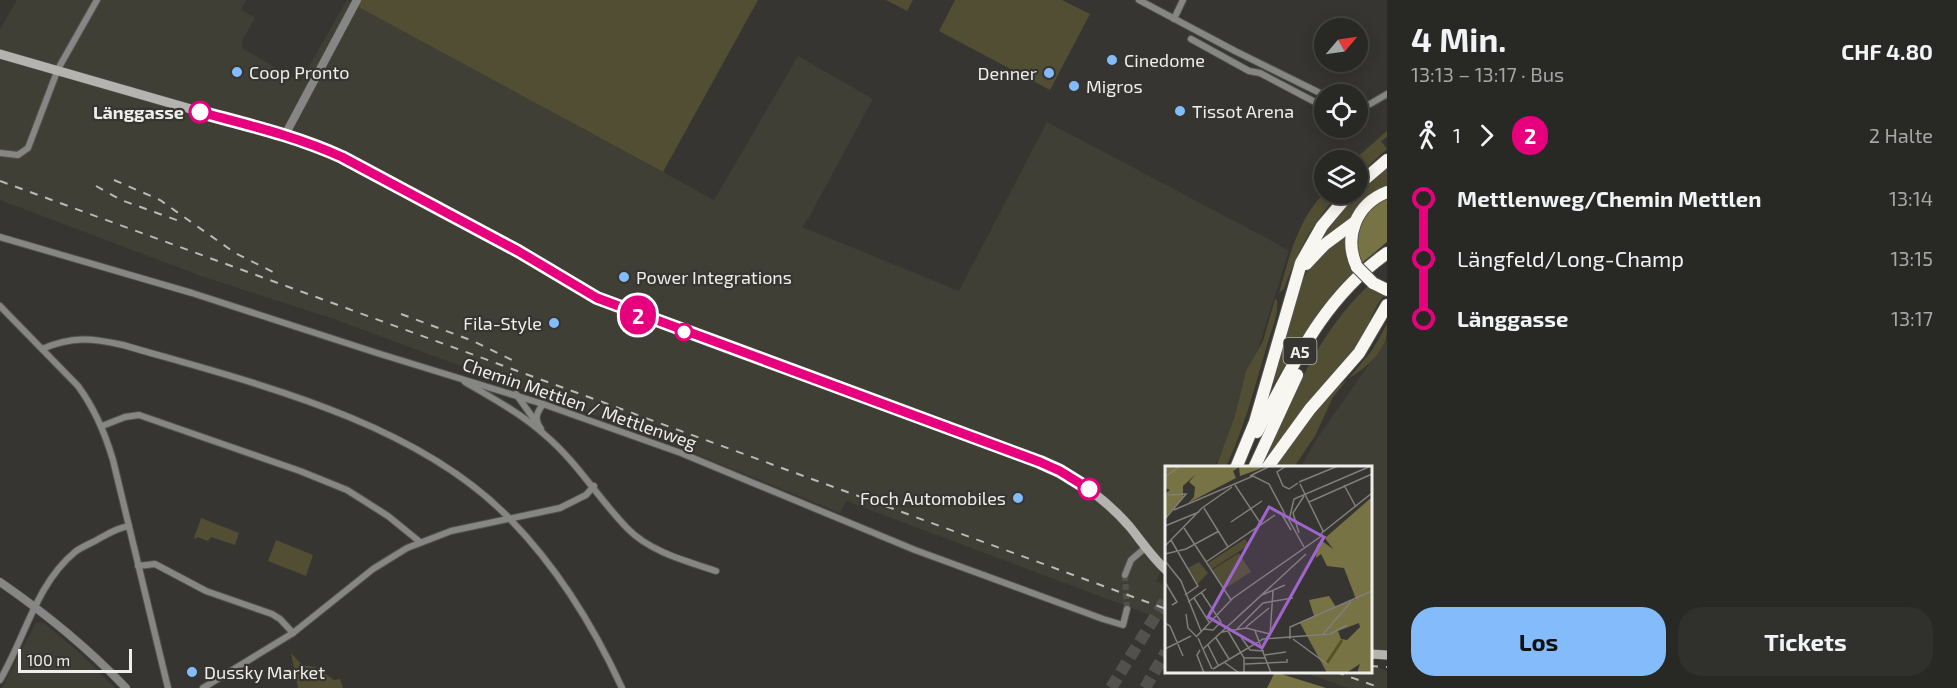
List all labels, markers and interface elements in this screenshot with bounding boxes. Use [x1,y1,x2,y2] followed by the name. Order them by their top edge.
[1314,18,1368,72] north arrow
[1314,18,1368,204] map controls
[1411,19,1506,59] text: 4 Min.
[1841,38,1933,64] text: CHF 4.80
[1124,49,1205,71] place label: Cinedome
[1105,53,1119,67] marker: Cinedome
[249,61,350,83] place label: Coop Pronto
[978,62,1037,84] place label: Denner
[1411,62,1564,86] text: 13:13 – 13:17 · Bus
[230,65,244,79] marker: Coop Pronto
[1042,66,1056,80] marker: Denner
[1086,75,1143,97] place label: Migros
[1067,79,1081,93] marker: Migros
[1314,84,1368,138] button: locate
[1192,100,1294,122] place label: Tissot Arena
[93,101,184,123] place label: Länggasse
[189,101,211,123] marker: Länggasse
[1173,104,1187,118] marker: Tissot Arena
[1411,119,1444,152] icon: walk
[1470,119,1503,152] icon: forward
[1453,123,1461,147] text: 1
[1524,123,1536,148] text: 2
[1869,123,1933,147] text: 2 Halte
[1314,150,1368,204] button: layers
[1457,185,1761,211] text: Mettlenweg/Chemin Mettlen
[1889,186,1933,210] text: 13:14
[1457,245,1684,271] text: Längfeld/Long-Champ
[1891,246,1933,270] text: 13:15
[636,266,792,288] place label: Power Integrations
[617,270,631,284] marker: Power Integrations
[618,296,658,334] line badge: 2
[632,303,644,328] text: 2
[1457,305,1568,331] text: Länggasse
[1891,306,1933,330] text: 13:17
[463,312,542,334] place label: Fila-Style
[547,316,561,330] marker: Fila-Style
[675,323,693,341] unlabelled marker
[1284,338,1316,364] road number: A5
[460,353,700,453] street label: Chemin Mettlen / Mettlenweg
[1165,466,1372,673] inset map
[1078,478,1100,500] unlabelled marker
[860,487,1006,509] place label: Foch Automobiles
[1011,491,1025,505] marker: Foch Automobiles
[1411,607,1666,676] button: Los
[1678,607,1933,676] button: Tickets
[18,646,132,674] scale bar
[27,650,70,669] text: 100 m
[204,661,325,683] place label: Dussky Market
[185,665,199,679] marker: Dussky Market

